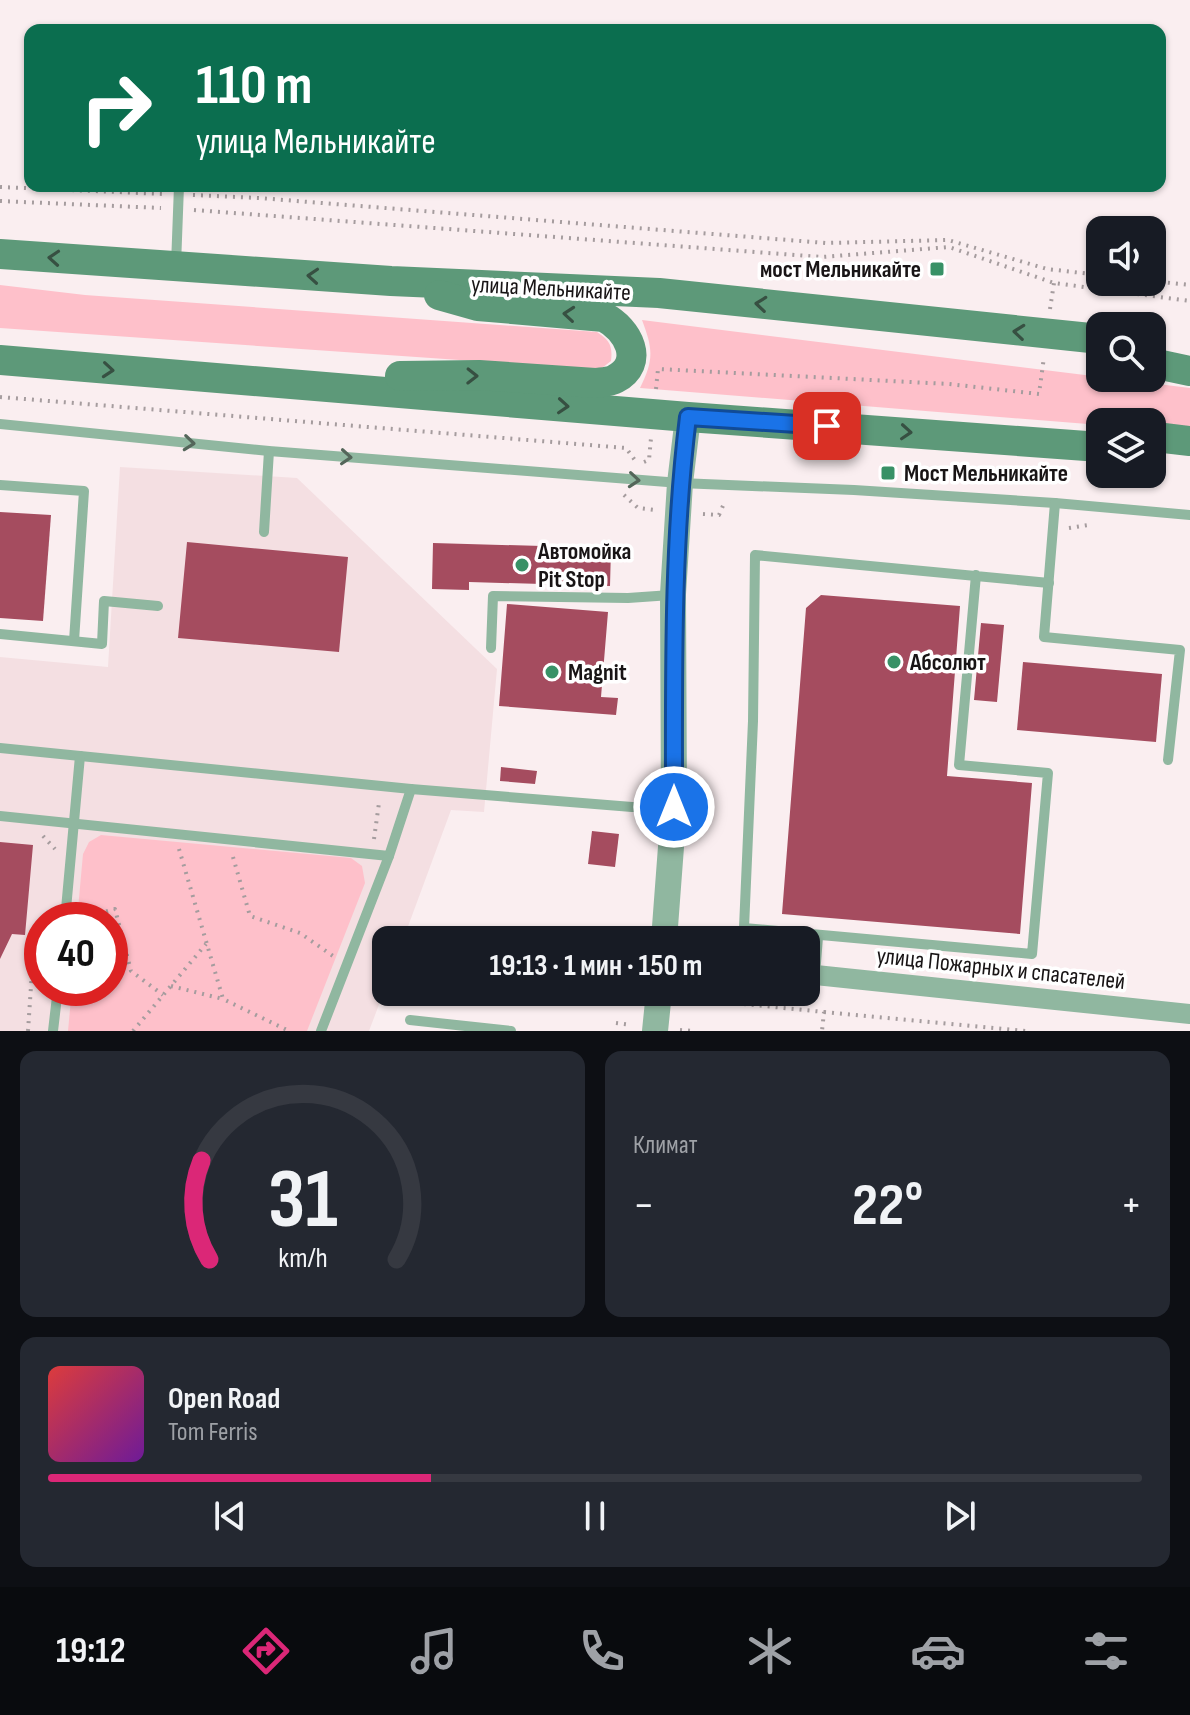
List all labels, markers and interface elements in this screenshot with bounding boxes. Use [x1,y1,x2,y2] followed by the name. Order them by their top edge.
[196,53,312,120] text: 110 m
[64,56,168,160] icon: right
[196,121,436,164] text: улица Мельникайте
[1086,216,1166,488] map controls
[1086,216,1166,296] button: sound
[47,250,60,267] one-way arrow
[760,255,921,284] place label: мост Мельникайте
[928,260,946,278] marker: мост Мельникайте
[306,268,319,285] one-way arrow
[470,270,632,307] street label: улица Мельникайте
[754,296,767,313] one-way arrow
[562,306,575,323] one-way arrow
[1086,312,1166,392] button: search
[1012,324,1025,341] one-way arrow
[102,361,115,378] one-way arrow
[466,367,479,384] one-way arrow
[793,392,861,460] pin
[557,397,570,414] one-way arrow
[805,404,849,448] icon: arrive
[1086,408,1166,488] button: layers
[900,423,913,440] one-way arrow
[183,434,196,451] one-way arrow
[340,448,353,465] one-way arrow
[904,459,1068,488] place label: Мост Мельникайте
[879,464,897,482] marker: Мост Мельникайте
[627,471,640,488] one-way arrow
[537,537,631,594] place label: Автомойка Pit Stop
[513,556,531,574] marker: Автомойка Pit Stop
[909,648,986,677] place label: Абсолют
[885,653,903,671] marker: Абсолют
[568,658,627,687] place label: Magnit
[543,663,561,681] marker: Magnit
[632,765,716,849] position arrow
[24,902,128,1006] speed limit sign: 40
[875,941,1127,996] street label: улица Пожарных и спасателей
[490,948,702,984] text: 19:13 · 1 мин · 150 m
[633,1130,697,1161] text: Климат
[268,1151,337,1251] text: 31
[852,1170,923,1242] text: 22°
[633,1179,655,1232] text: −
[1120,1179,1142,1232] text: +
[278,1241,327,1276] text: km/h
[168,1381,280,1417] text: Open Road
[168,1417,258,1448] text: Tom Ferris
[208,1494,252,1538] icon: previous
[573,1494,617,1538] icon: pause
[938,1494,982,1538] icon: next
[238,1623,294,1679] icon: directions
[406,1623,462,1679] icon: music
[574,1623,630,1679] icon: phone
[742,1623,798,1679] icon: climate
[910,1623,966,1679] icon: car
[1078,1623,1134,1679] icon: filters
[56,1630,126,1673] text: 19:12

